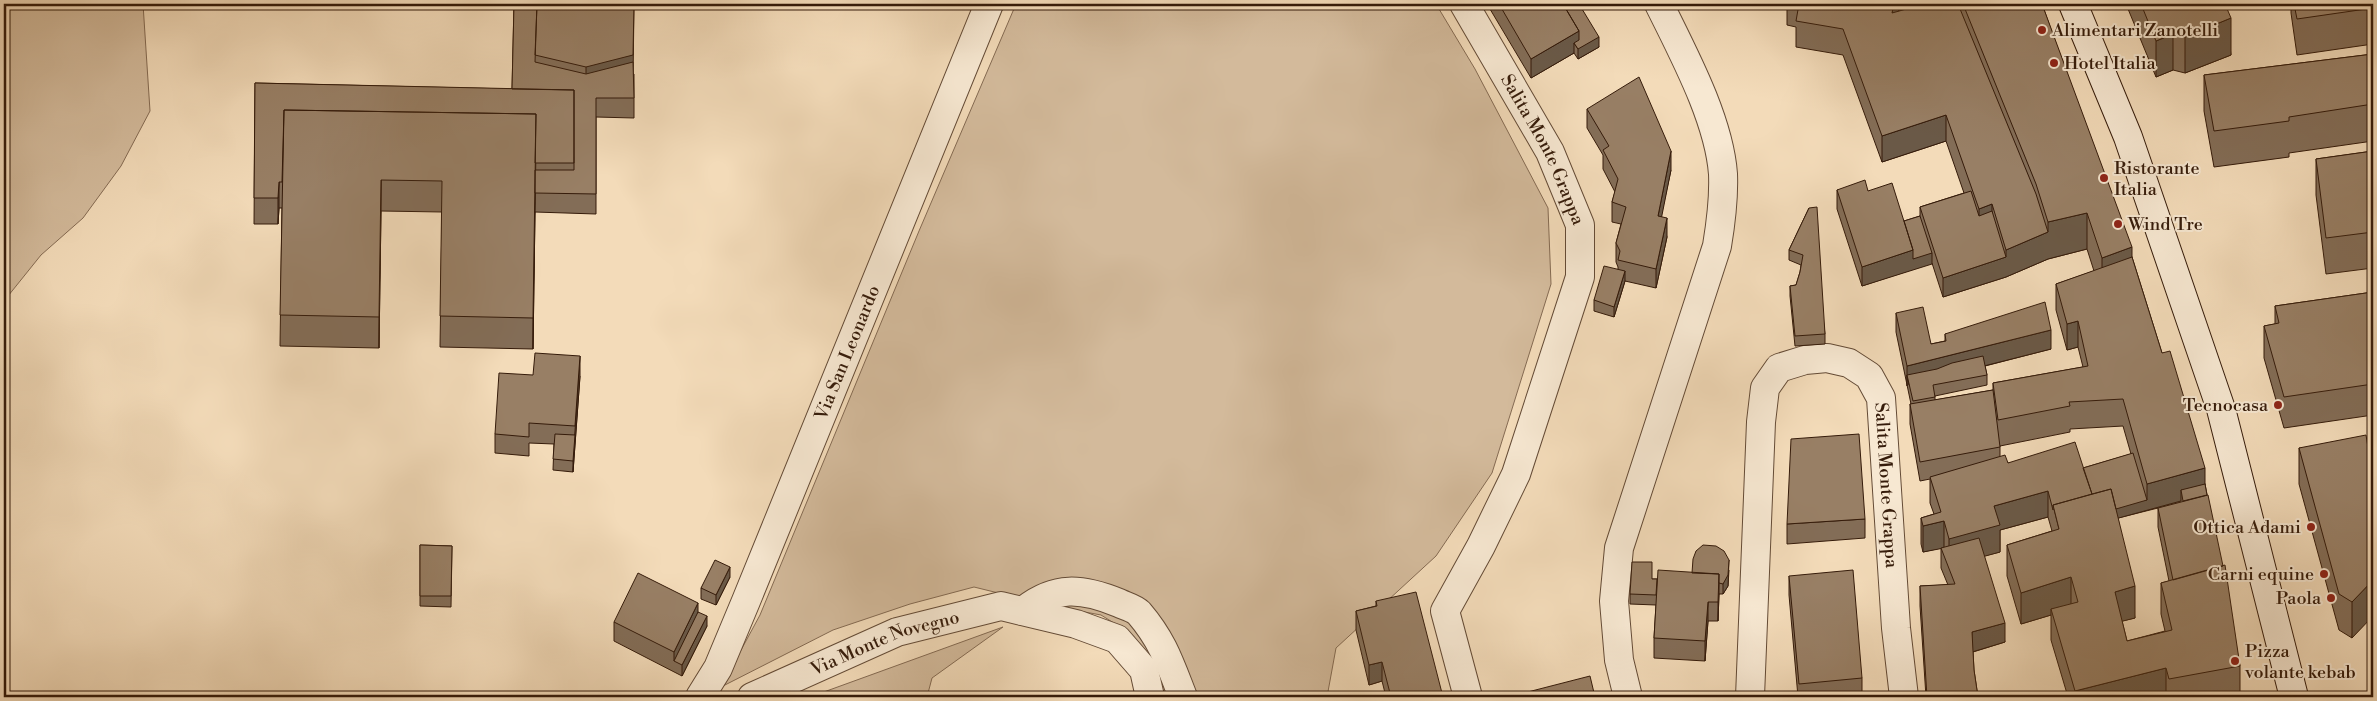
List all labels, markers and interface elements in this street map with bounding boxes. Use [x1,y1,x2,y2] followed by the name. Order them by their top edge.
[2051,19,2218,42] place label: Alimentari Zanotelli
[2036,24,2048,36] marker: Alimentari Zanotelli
[2064,52,2157,75] place label: Hotel Italia
[2048,57,2060,69] marker: Hotel Italia
[1495,70,1590,229] street label: Salita Monte Grappa
[2114,157,2200,201] place label: Ristorante Italia
[2098,172,2110,184] marker: Ristorante Italia
[2127,213,2203,236] place label: Wind Tre
[2112,218,2124,230] marker: Wind Tre
[810,282,885,424] street label: Via San Leonardo
[2183,394,2269,417] place label: Tecnocasa
[2272,399,2284,411] marker: Tecnocasa
[1869,402,1903,570] street label: Salita Monte Grappa
[2193,516,2301,539] place label: Ottica Adami
[2305,521,2317,533] marker: Ottica Adami
[2208,563,2314,586] place label: Carni equine
[2318,568,2330,580] marker: Carni equine
[2276,587,2322,610] place label: Paola
[2325,592,2337,604] marker: Paola
[806,606,962,682] street label: Via Monte Novegno
[2244,640,2356,684] place label: Pizza volante kebab
[2229,655,2241,667] marker: Pizza volante kebab

